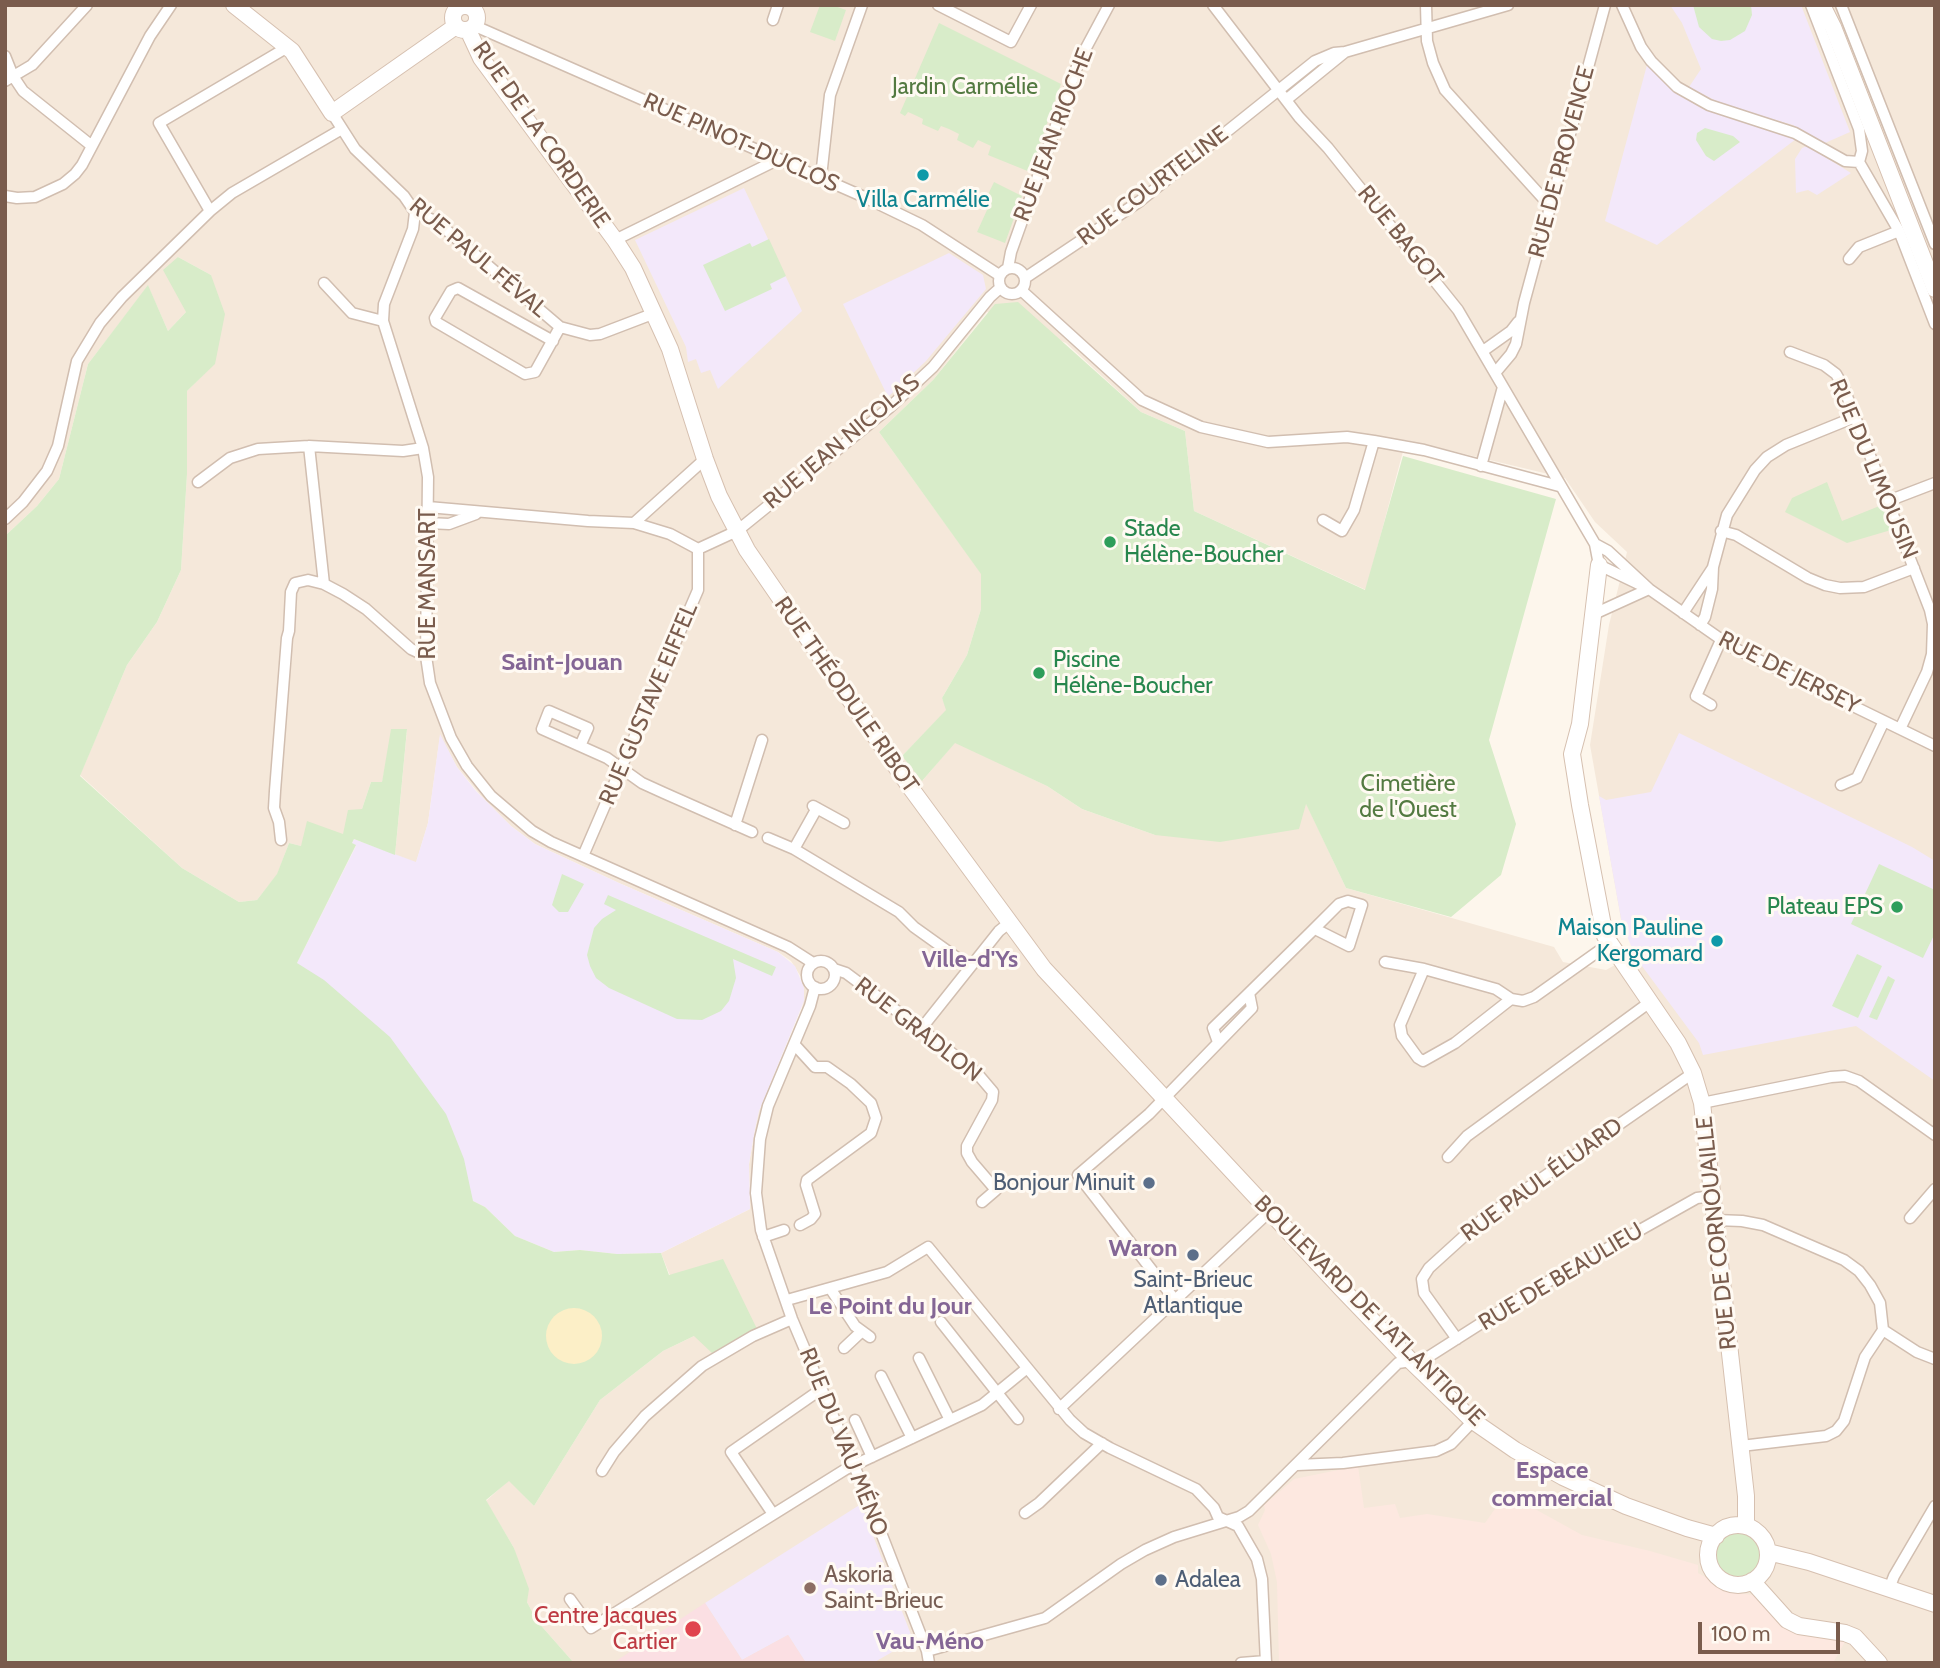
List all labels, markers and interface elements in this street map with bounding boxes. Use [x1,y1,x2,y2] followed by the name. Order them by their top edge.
[466,36,616,234] street label: RUE DE LA CORDERIE
[1008,45,1100,225] street label: RUE JEAN RIOCHE
[1523,63,1601,261] street label: RUE DE PROVENCE
[892,73,1038,101] park label: Jardin Carmélie
[639,87,843,199] street label: RUE PINOT-DUCLOS
[1072,120,1234,252] street label: RUE COURTELINE
[915,167,931,183] marker: Villa Carmélie
[1351,180,1449,292] street label: RUE BAGOT
[856,186,990,214] place label: Villa Carmélie
[404,192,552,324] street label: RUE PAUL FÉVAL
[758,369,926,515] street label: RUE JEAN NICOLAS
[1823,375,1923,563] street label: RUE DU LIMOUSIN
[414,509,442,659] street label: RUE MANSART
[1124,515,1284,569] place label: Stade Hélène-Boucher
[1102,534,1118,550] marker: Stade Hélène-Boucher
[768,592,924,798] street label: RUE THÉODULE RIBOT
[594,599,704,809] street label: RUE GUSTAVE EIFFEL
[1714,626,1864,720] street label: RUE DE JERSEY
[1053,646,1213,700] place label: Piscine Hélène-Boucher
[501,649,623,677] district label: Saint-Jouan
[1031,665,1047,681] marker: Piscine Hélène-Boucher
[1359,770,1457,824] park label: Cimetière de l'Ouest
[1767,893,1883,921] place label: Plateau EPS
[1889,899,1905,915] marker: Plateau EPS
[1557,914,1703,968] place label: Maison Pauline Kergomard
[1709,933,1725,949] marker: Maison Pauline Kergomard
[922,946,1018,974] district label: Ville-d'Ys
[849,972,987,1088] street label: RUE GRADLON
[1456,1112,1628,1248] street label: RUE PAUL ÉLUARD
[1691,1115,1743,1351] street label: RUE DE CORNOUAILLE
[993,1169,1135,1197] place label: Bonjour Minuit
[1141,1175,1157,1191] marker: Bonjour Minuit
[1248,1190,1490,1432] street label: BOULEVARD DE L'ATLANTIQUE
[1474,1217,1648,1337] street label: RUE DE BEAULIEU
[1109,1235,1177,1263] district label: Waron
[1185,1247,1201,1263] marker: Saint-Brieuc Atlantique
[1133,1266,1253,1320] place label: Saint-Brieuc Atlantique
[808,1293,972,1321] district label: Le Point du Jour
[793,1344,893,1540] street label: RUE DU VAU MÉNO
[1491,1457,1613,1513] district label: Espace commercial
[824,1561,944,1615] place label: Askoria Saint-Brieuc
[1175,1566,1241,1594] place label: Adalea
[1153,1572,1169,1588] marker: Adalea
[802,1580,818,1596] marker: Askoria Saint-Brieuc
[534,1602,677,1656] place label: Centre Jacques Cartier
[1702,1608,1844,1652] scale bar
[683,1619,703,1639] marker: Centre Jacques Cartier
[1711,1621,1770,1646] text: 100 m
[876,1628,984,1656] district label: Vau-Méno

